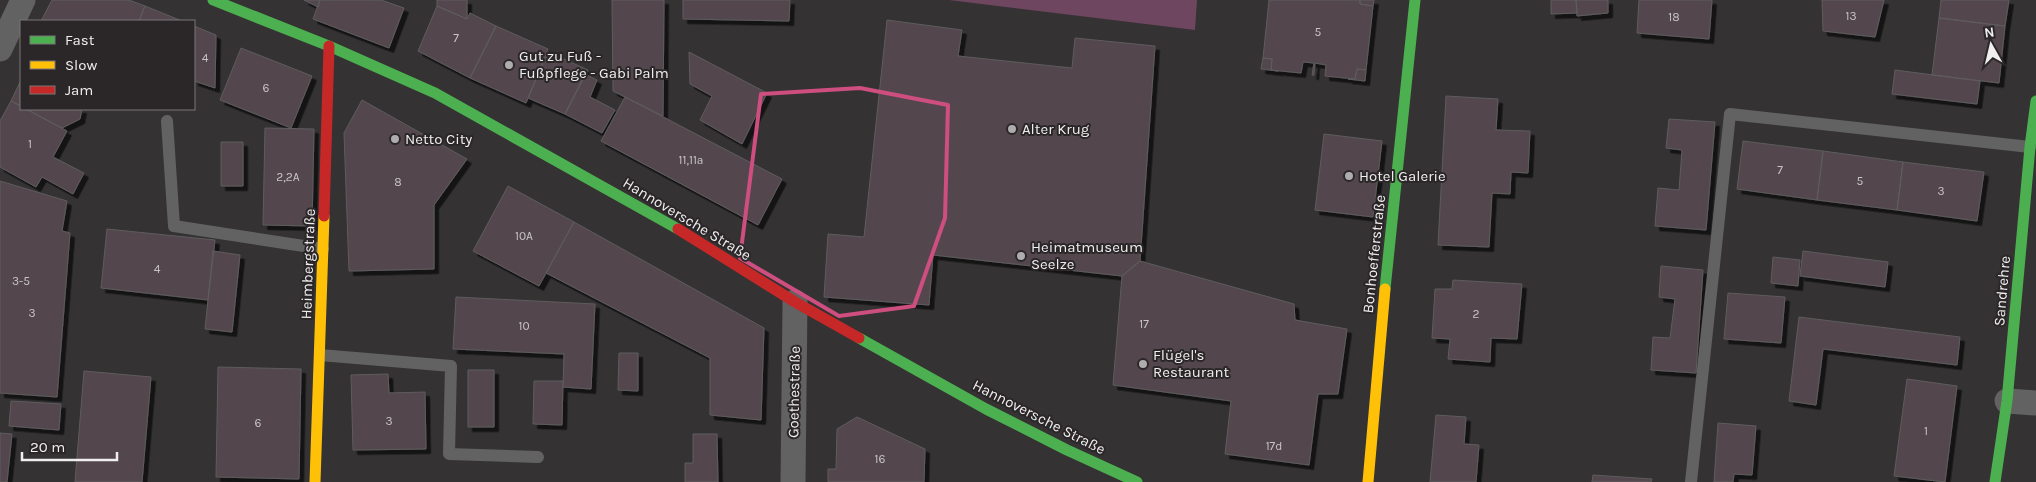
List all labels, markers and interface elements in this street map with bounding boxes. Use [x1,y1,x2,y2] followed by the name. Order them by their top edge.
[1845,9,1857,23] house number: 13
[1668,10,1680,24] house number: 18
[20,20,195,110] legend
[1966,20,2016,70] north arrow
[1983,24,1995,42] text: N
[1315,25,1322,39] house number: 5
[65,31,95,49] text: Fast
[453,31,459,45] house number: 7
[519,47,669,82] place label: Gut zu Fuß - Fußpflege - Gabi Palm
[202,51,209,65] house number: 4
[65,56,97,74] text: Slow
[503,59,515,71] marker: Gut zu Fuß - Fußpflege - Gabi Palm
[65,81,93,99] text: Jam
[263,81,270,95] house number: 6
[1022,120,1090,138] place label: Alter Krug
[1006,123,1018,135] marker: Alter Krug
[405,130,472,148] place label: Netto City
[389,133,401,145] marker: Netto City
[28,137,32,151] house number: 1
[679,153,703,167] house number: 11,11a
[1777,163,1783,177] house number: 7
[1359,167,1446,185] place label: Hotel Galerie
[276,170,300,184] house number: 2,2A
[1343,170,1355,182] marker: Hotel Galerie
[620,174,754,264] street label: Hannoversche Straße
[1857,174,1864,188] house number: 5
[394,175,402,189] house number: 8
[1937,184,1945,198] house number: 3
[1359,194,1389,314] street label: Bonhoefferstraße
[297,208,319,320] street label: Heimbergstraße
[515,229,533,243] house number: 10A
[1031,238,1143,273] place label: Heimatmuseum Seelze
[1015,250,1027,262] marker: Heimatmuseum Seelze
[1990,255,2014,327] street label: Sandrehre
[154,262,161,276] house number: 4
[12,274,30,288] house number: 3-5
[28,306,36,320] house number: 3
[1473,307,1480,321] house number: 2
[1139,317,1149,331] house number: 17
[518,319,530,333] house number: 10
[784,346,804,438] street label: Goethestraße
[1153,346,1229,381] place label: Flügel's Restaurant
[1137,358,1149,370] marker: Flügel's Restaurant
[970,376,1108,458] street label: Hannoversche Straße
[385,414,393,428] house number: 3
[255,416,262,430] house number: 6
[1924,424,1928,438] house number: 1
[22,430,118,462] scale bar
[30,438,65,456] text: 20 m
[1266,439,1282,453] house number: 17d
[875,452,886,466] house number: 16

